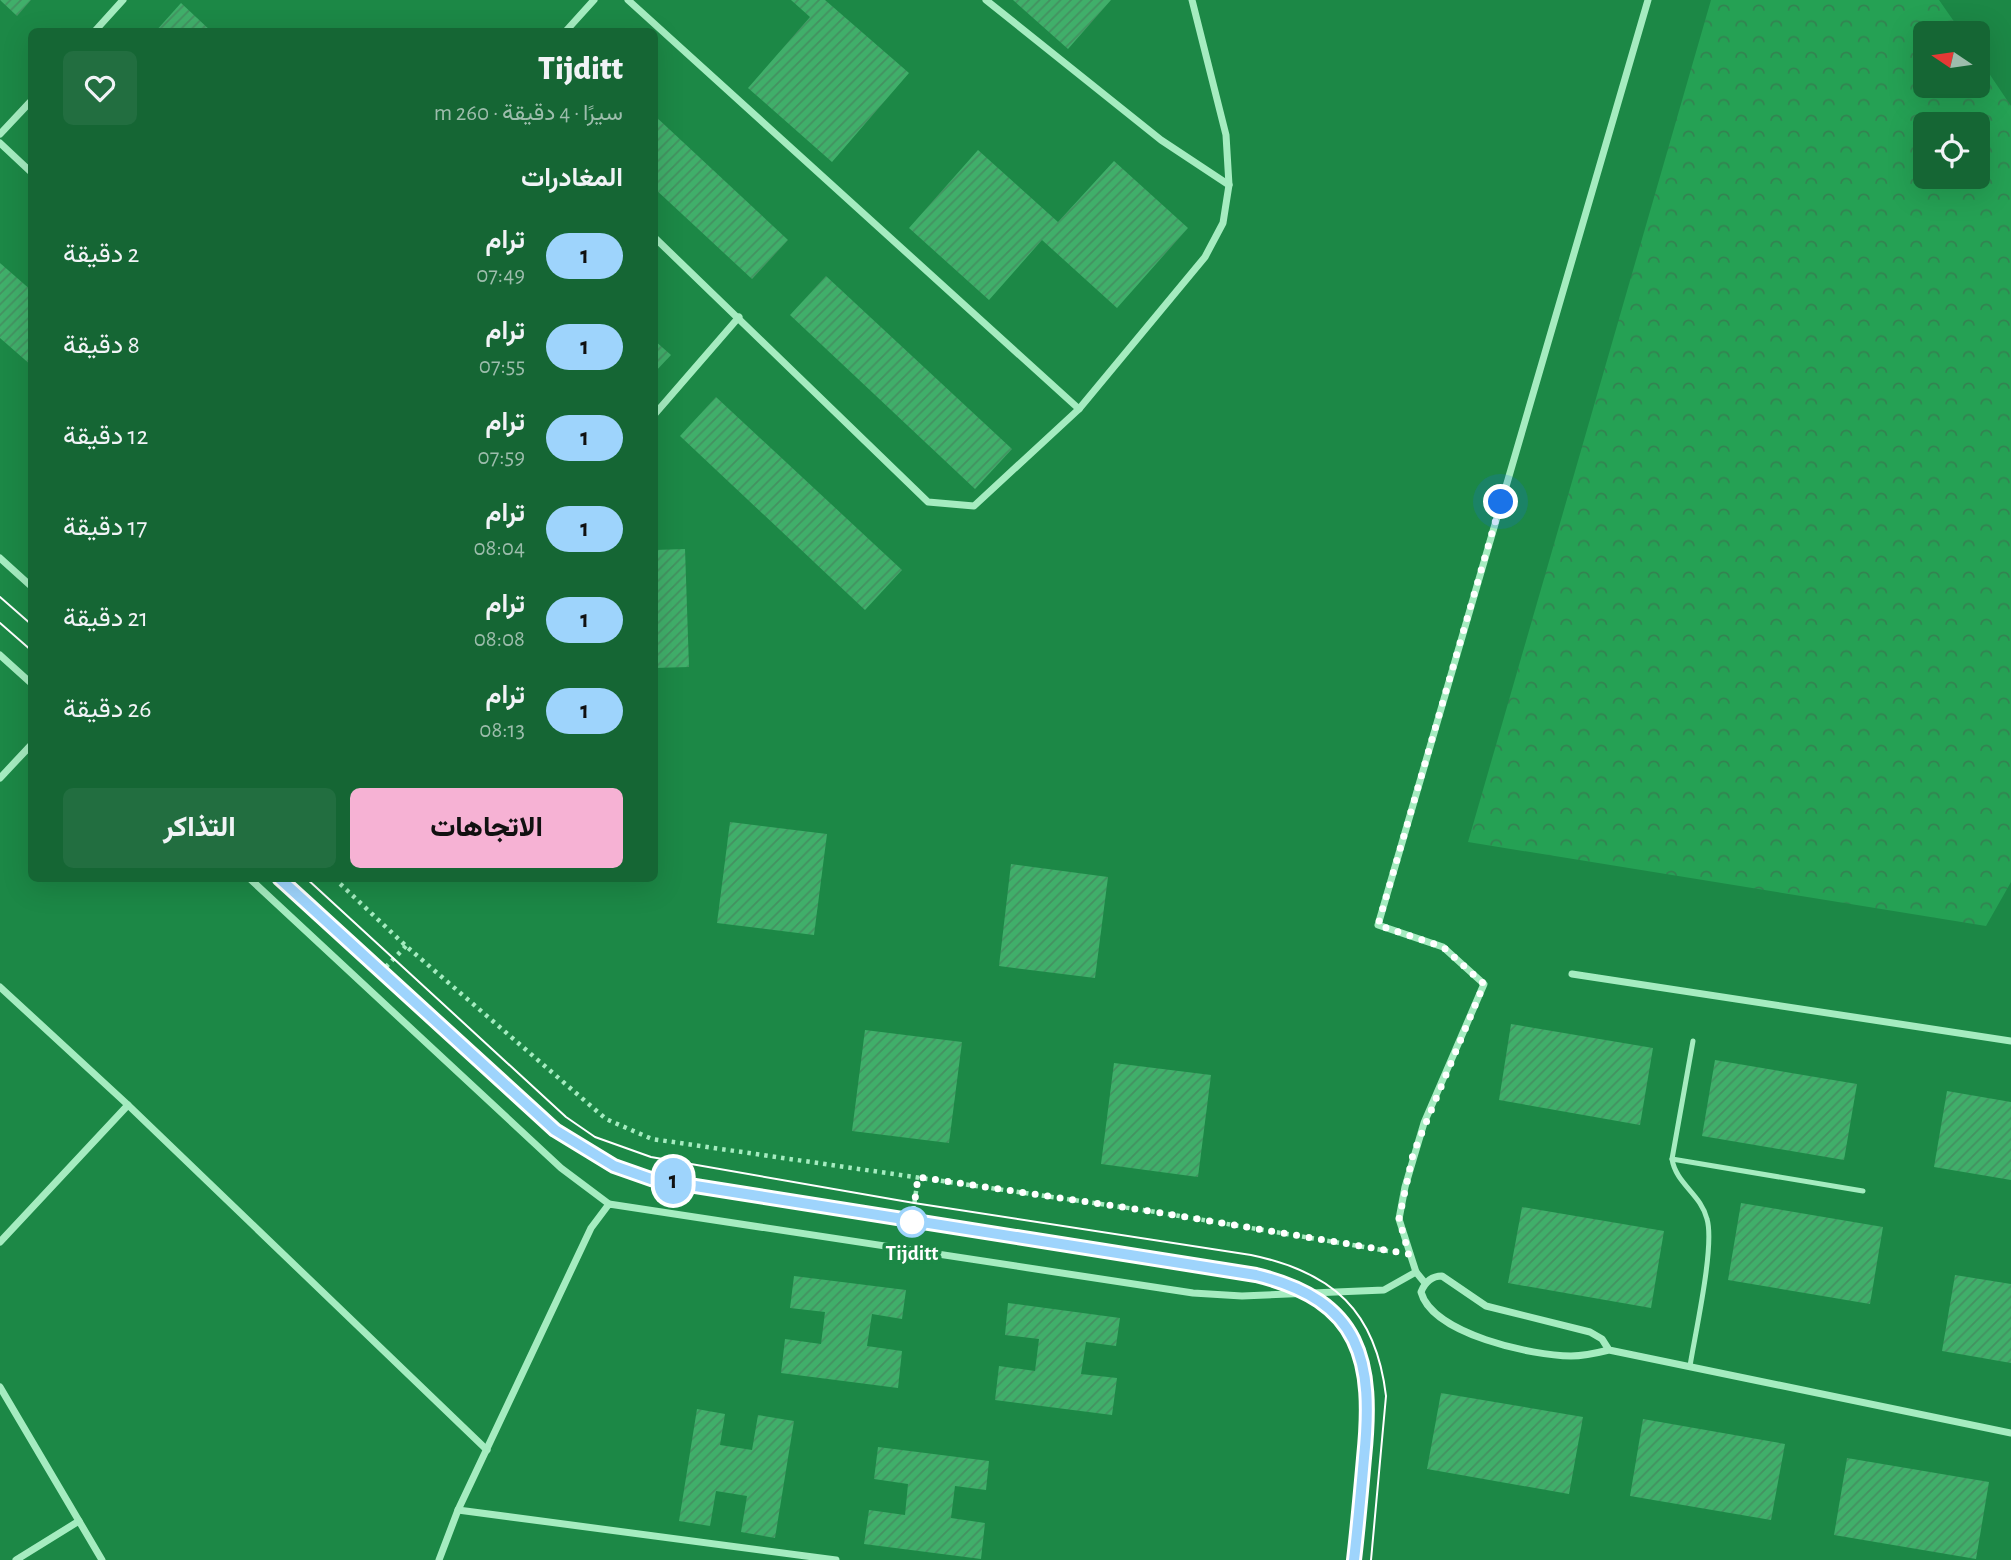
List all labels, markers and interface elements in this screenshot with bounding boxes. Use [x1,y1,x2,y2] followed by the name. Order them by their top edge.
[1913,21,1990,98] north arrow
[1913,21,1990,189] map controls
[63,51,137,125] button: heart
[538,53,623,86] text: Tijditt
[434,102,623,125] text: سيرًا · 4 دقيقة · 260 m
[1913,112,1990,189] button: locate
[521,165,623,191] text: المغادرات
[486,227,525,253] text: ترام
[63,241,139,267] text: 2 دقيقة
[580,244,589,268] text: 1
[476,264,525,287] text: 07:49
[486,318,525,344] text: ترام
[63,332,140,358] text: 8 دقيقة
[580,335,589,359] text: 1
[479,355,525,378] text: 07:55
[486,409,525,435] text: ترام
[63,423,148,449] text: 12 دقيقة
[580,426,589,450] text: 1
[478,446,525,469] text: 07:59
[1483,484,1518,519] your location
[486,500,525,526] text: ترام
[63,514,147,540] text: 17 دقيقة
[580,517,589,541] text: 1
[473,537,525,560] text: 08:04
[486,591,525,617] text: ترام
[63,605,148,631] text: 21 دقيقة
[580,608,589,632] text: 1
[474,628,525,651] text: 08:08
[486,682,525,708] text: ترام
[63,696,152,722] text: 26 دقيقة
[580,699,589,723] text: 1
[479,719,525,742] text: 08:13
[63,788,336,868] button: التذاكر
[350,788,623,868] button: الاتجاهات
[650,1158,696,1204] line badge: 1
[669,1169,677,1193] text: 1
[897,1207,927,1237] marker: Tijditt
[886,1243,938,1264] place label: Tijditt

